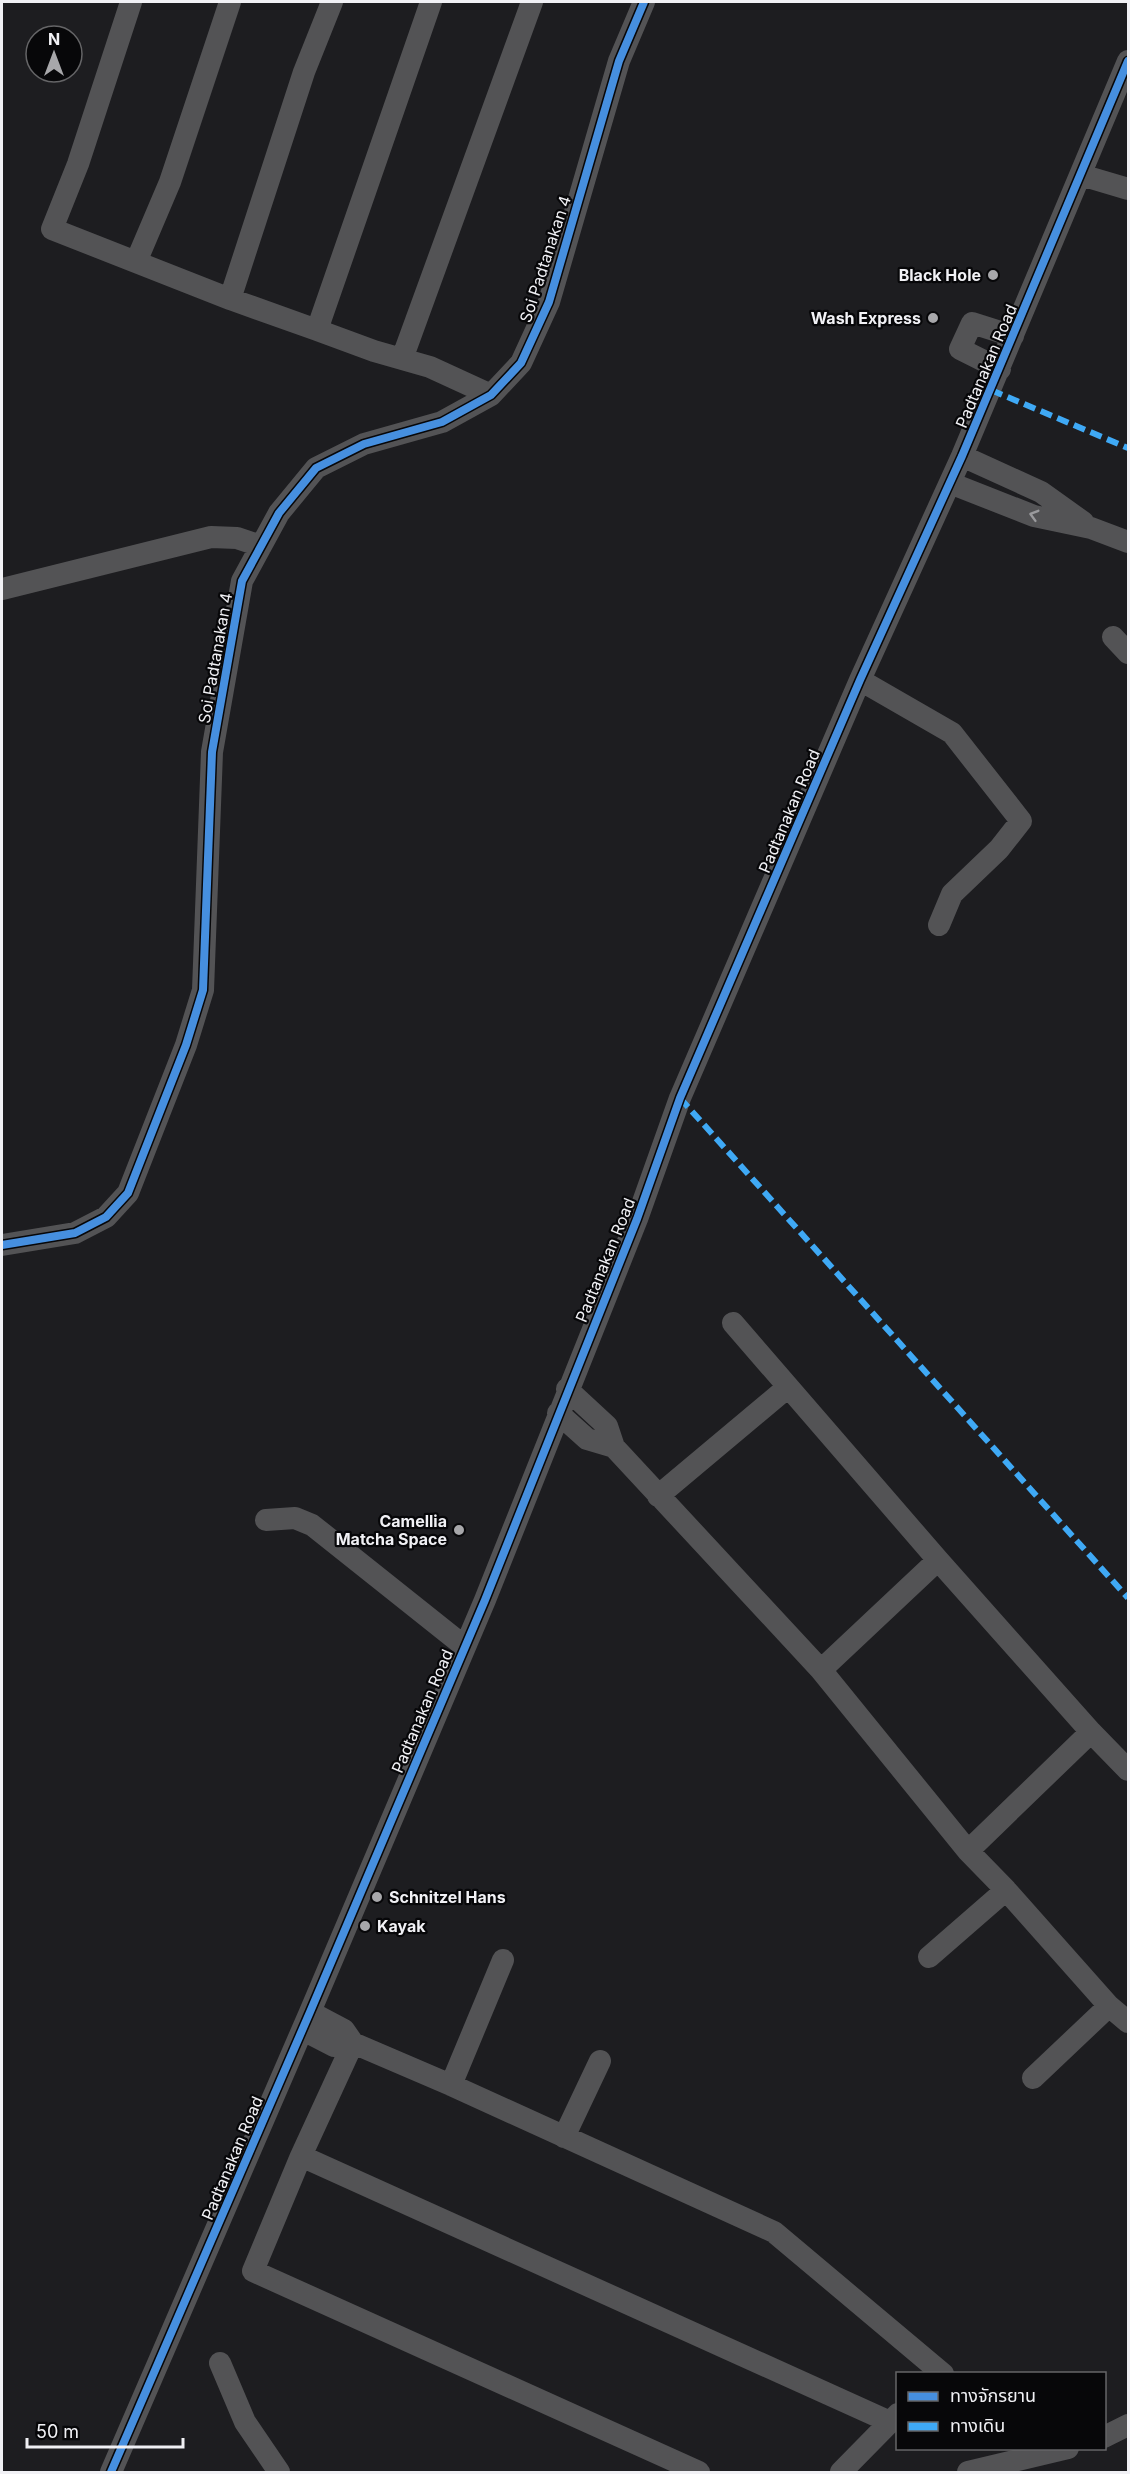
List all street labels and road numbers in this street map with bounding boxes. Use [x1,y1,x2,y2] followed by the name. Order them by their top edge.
[515,193,575,325] street label: Soi Padtanakan 4
[951,301,1021,431] street label: Padtanakan Road
[194,591,236,725] street label: Soi Padtanakan 4
[754,746,824,876] street label: Padtanakan Road
[571,1195,639,1325] street label: Padtanakan Road
[387,1646,457,1776] street label: Padtanakan Road
[197,2093,267,2223] street label: Padtanakan Road

